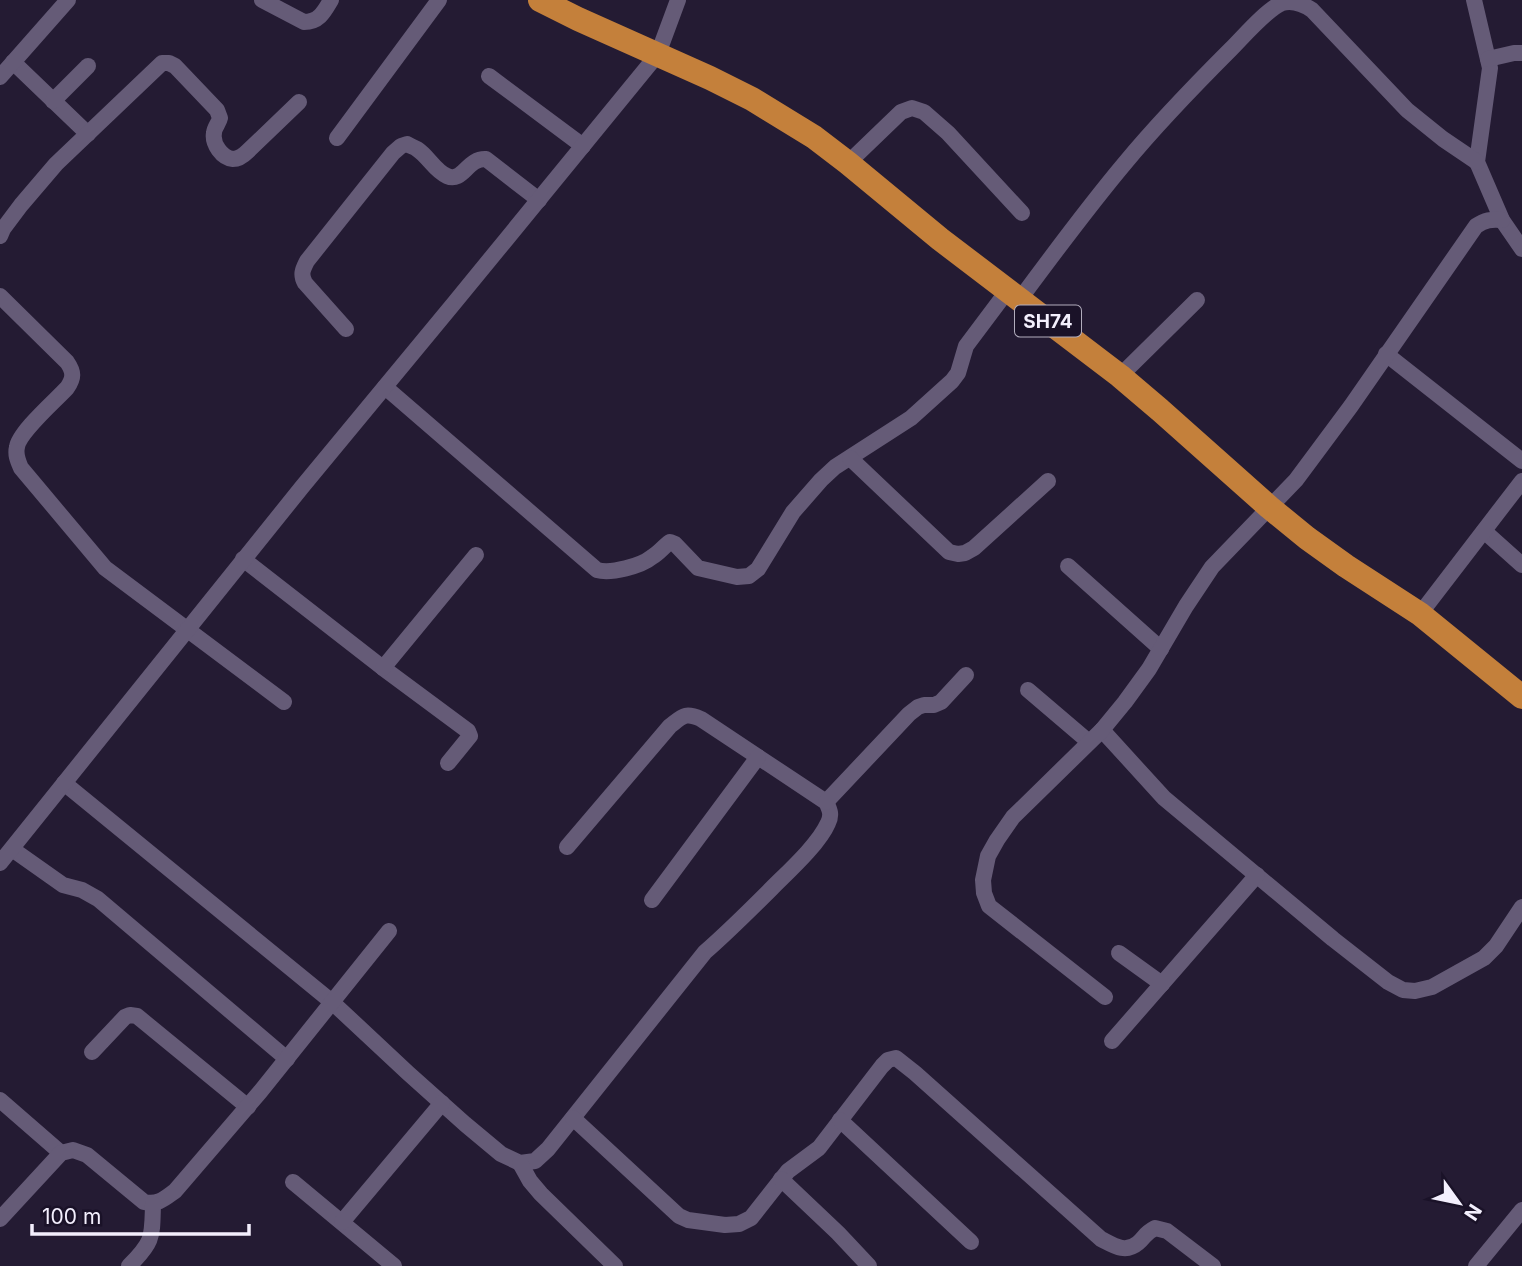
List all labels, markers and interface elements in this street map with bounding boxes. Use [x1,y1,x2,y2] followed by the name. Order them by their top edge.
[1015,306,1081,336] road number: SH74
[1424,1168,1494,1238] north arrow
[32,1192,248,1236] scale bar
[1459,1200,1486,1224] text: N
[42,1204,101,1229] text: 100 m

